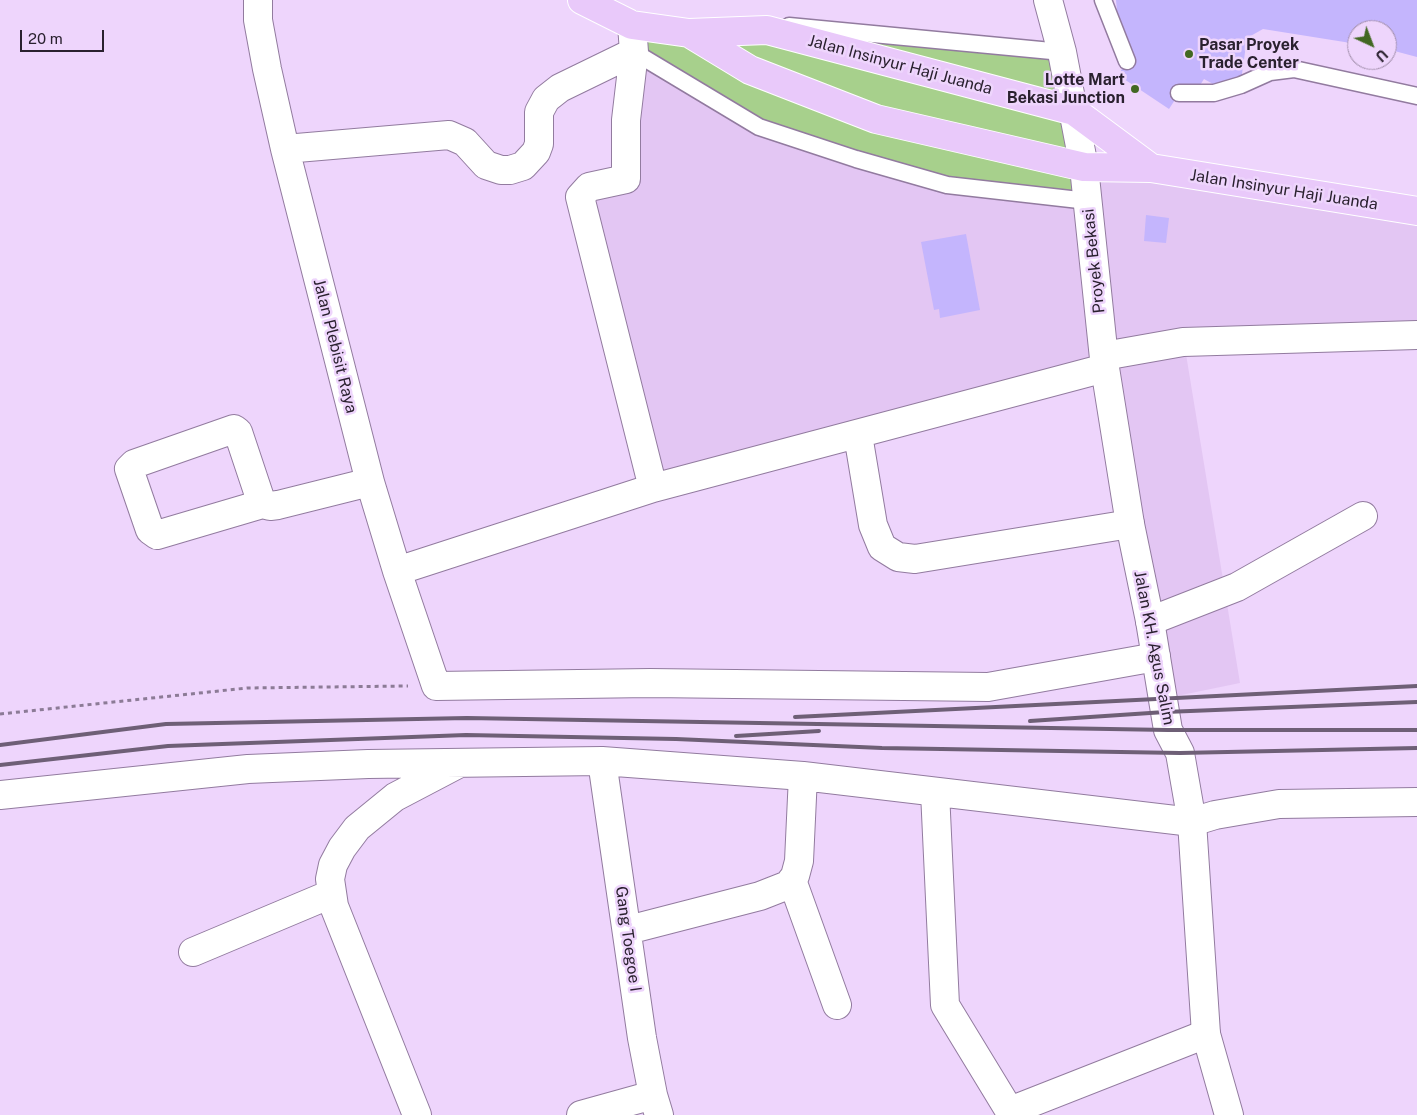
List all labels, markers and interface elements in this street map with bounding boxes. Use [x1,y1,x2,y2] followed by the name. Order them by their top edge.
[22,20,106,52] scale bar
[1347,20,1397,70] north arrow
[28,30,63,47] text: 20 m
[806,31,994,99] street label: Jalan Insinyur Haji Juanda
[1199,35,1299,73] place label: Pasar Proyek Trade Center
[1372,46,1391,65] text: U
[1183,48,1195,60] marker: Pasar Proyek Trade Center
[1007,70,1125,108] place label: Lotte Mart Bekasi Junction
[1129,83,1141,95] marker: Lotte Mart Bekasi Junction
[1189,166,1379,214] street label: Jalan Insinyur Haji Juanda
[1079,208,1109,314] street label: Proyek Bekasi
[309,277,361,415] street label: Jalan Plebisit Raya
[1130,569,1178,727] street label: Jalan KH. Agus Salim
[611,885,645,993] street label: Gang Toegoe I

